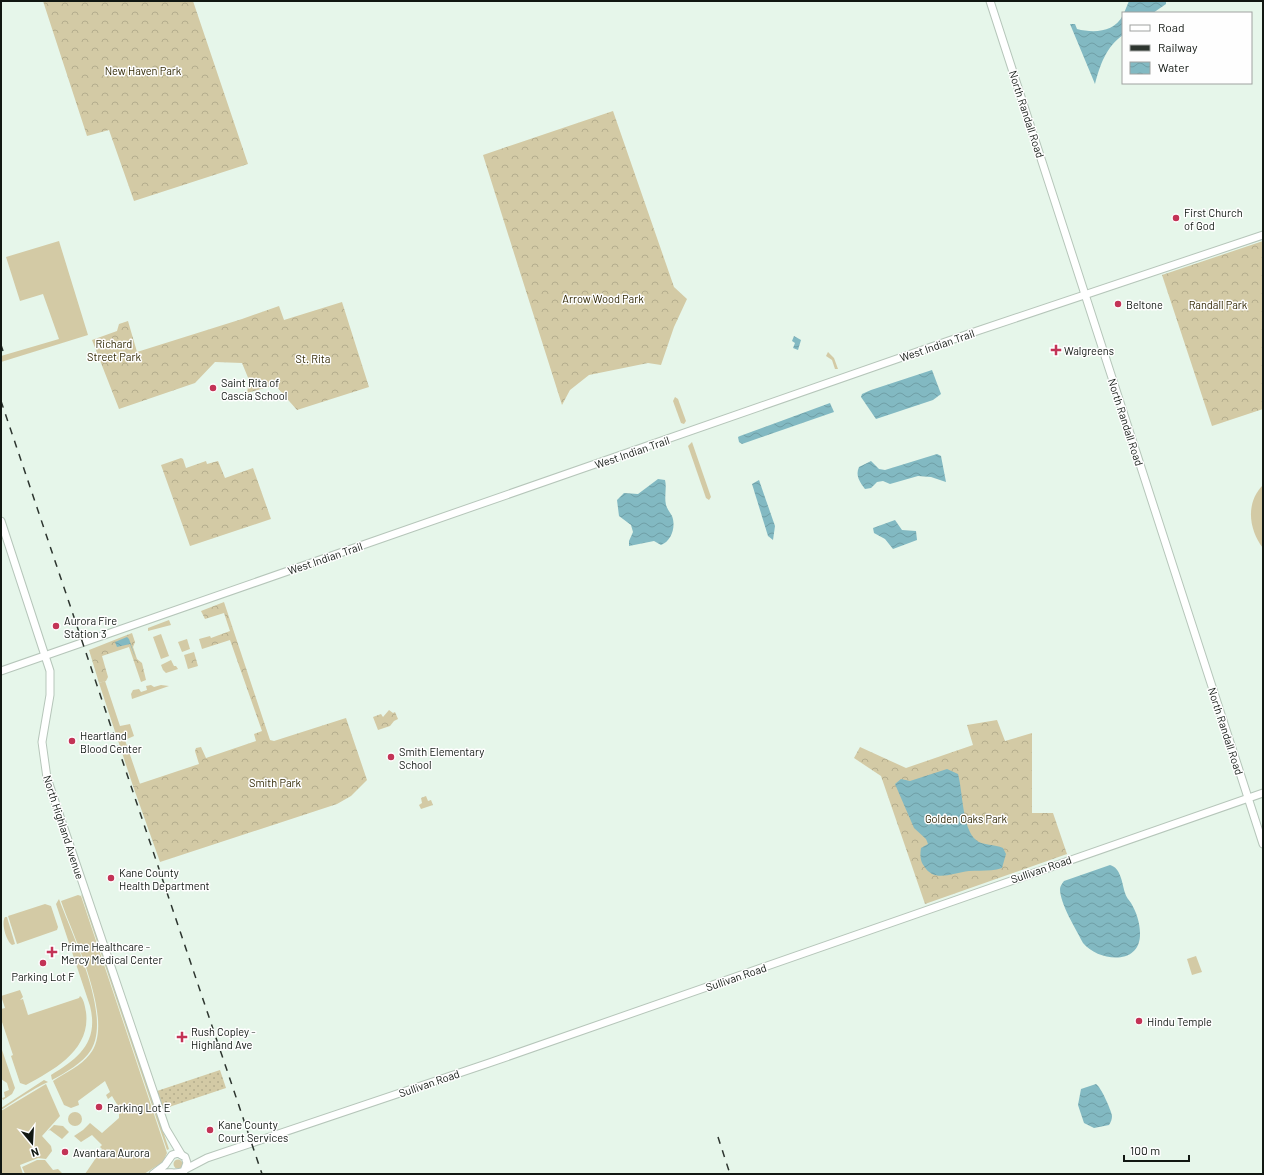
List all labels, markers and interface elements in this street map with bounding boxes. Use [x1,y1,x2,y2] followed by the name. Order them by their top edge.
[1122,12,1252,84] legend
[1158,20,1185,34] text: Road
[1158,40,1198,54] text: Railway
[1158,60,1190,74] text: Water
[105,64,182,77] park label: New Haven Park
[1007,69,1047,159] street label: North Randall Road
[1184,206,1243,232] place label: First Church of God
[1171,213,1181,223] marker: First Church of God
[562,292,644,305] park label: Arrow Wood Park
[1126,298,1163,311] place label: Beltone
[1189,298,1248,311] park label: Randall Park
[1113,299,1123,309] marker: Beltone
[898,326,976,364] street label: West Indian Trail
[87,337,141,363] park label: Richard Street Park
[1064,344,1114,357] place label: Walgreens
[1051,345,1061,355] marker: Walgreens
[296,352,330,365] park label: St. Rita
[221,376,287,402] place label: Saint Rita of Cascia School
[1106,377,1146,467] street label: North Randall Road
[208,383,218,393] marker: Saint Rita of Cascia School
[593,433,671,471] street label: West Indian Trail
[286,539,364,577] street label: West Indian Trail
[64,614,117,640] place label: Aurora Fire Station 3
[51,621,61,631] marker: Aurora Fire Station 3
[1206,686,1246,776] street label: North Randall Road
[80,729,142,755] place label: Heartland Blood Center
[67,736,77,746] marker: Heartland Blood Center
[399,745,484,771] place label: Smith Elementary School
[386,752,396,762] marker: Smith Elementary School
[41,773,87,881] street label: North Highland Avenue
[249,776,302,789] park label: Smith Park
[925,812,1008,825] park label: Golden Oaks Park
[1009,853,1073,885] street label: Sullivan Road
[119,866,210,892] place label: Kane County Health Department
[106,873,116,883] marker: Kane County Health Department
[61,940,162,966] place label: Prime Healthcare - Mercy Medical Center
[46,946,58,958] marker: Prime Healthcare - Mercy Medical Center
[38,958,48,968] marker: Parking Lot F
[704,961,768,993] street label: Sullivan Road
[11,970,75,983] place label: Parking Lot F
[1147,1015,1212,1028] place label: Hindu Temple
[1134,1016,1144,1026] marker: Hindu Temple
[191,1025,256,1051] place label: Rush Copley - Highland Ave
[176,1031,188,1043] marker: Rush Copley - Highland Ave
[397,1067,461,1099] street label: Sullivan Road
[107,1101,171,1114] place label: Parking Lot E
[94,1102,104,1112] marker: Parking Lot E
[218,1118,288,1144] place label: Kane County Court Services
[12,1123,52,1163] north arrow
[205,1125,215,1135] marker: Kane County Court Services
[1124,1137,1189,1163] scale bar
[1130,1143,1160,1157] text: 100 m
[30,1146,41,1160] text: N
[73,1146,150,1159] place label: Avantara Aurora
[60,1147,70,1157] marker: Avantara Aurora

